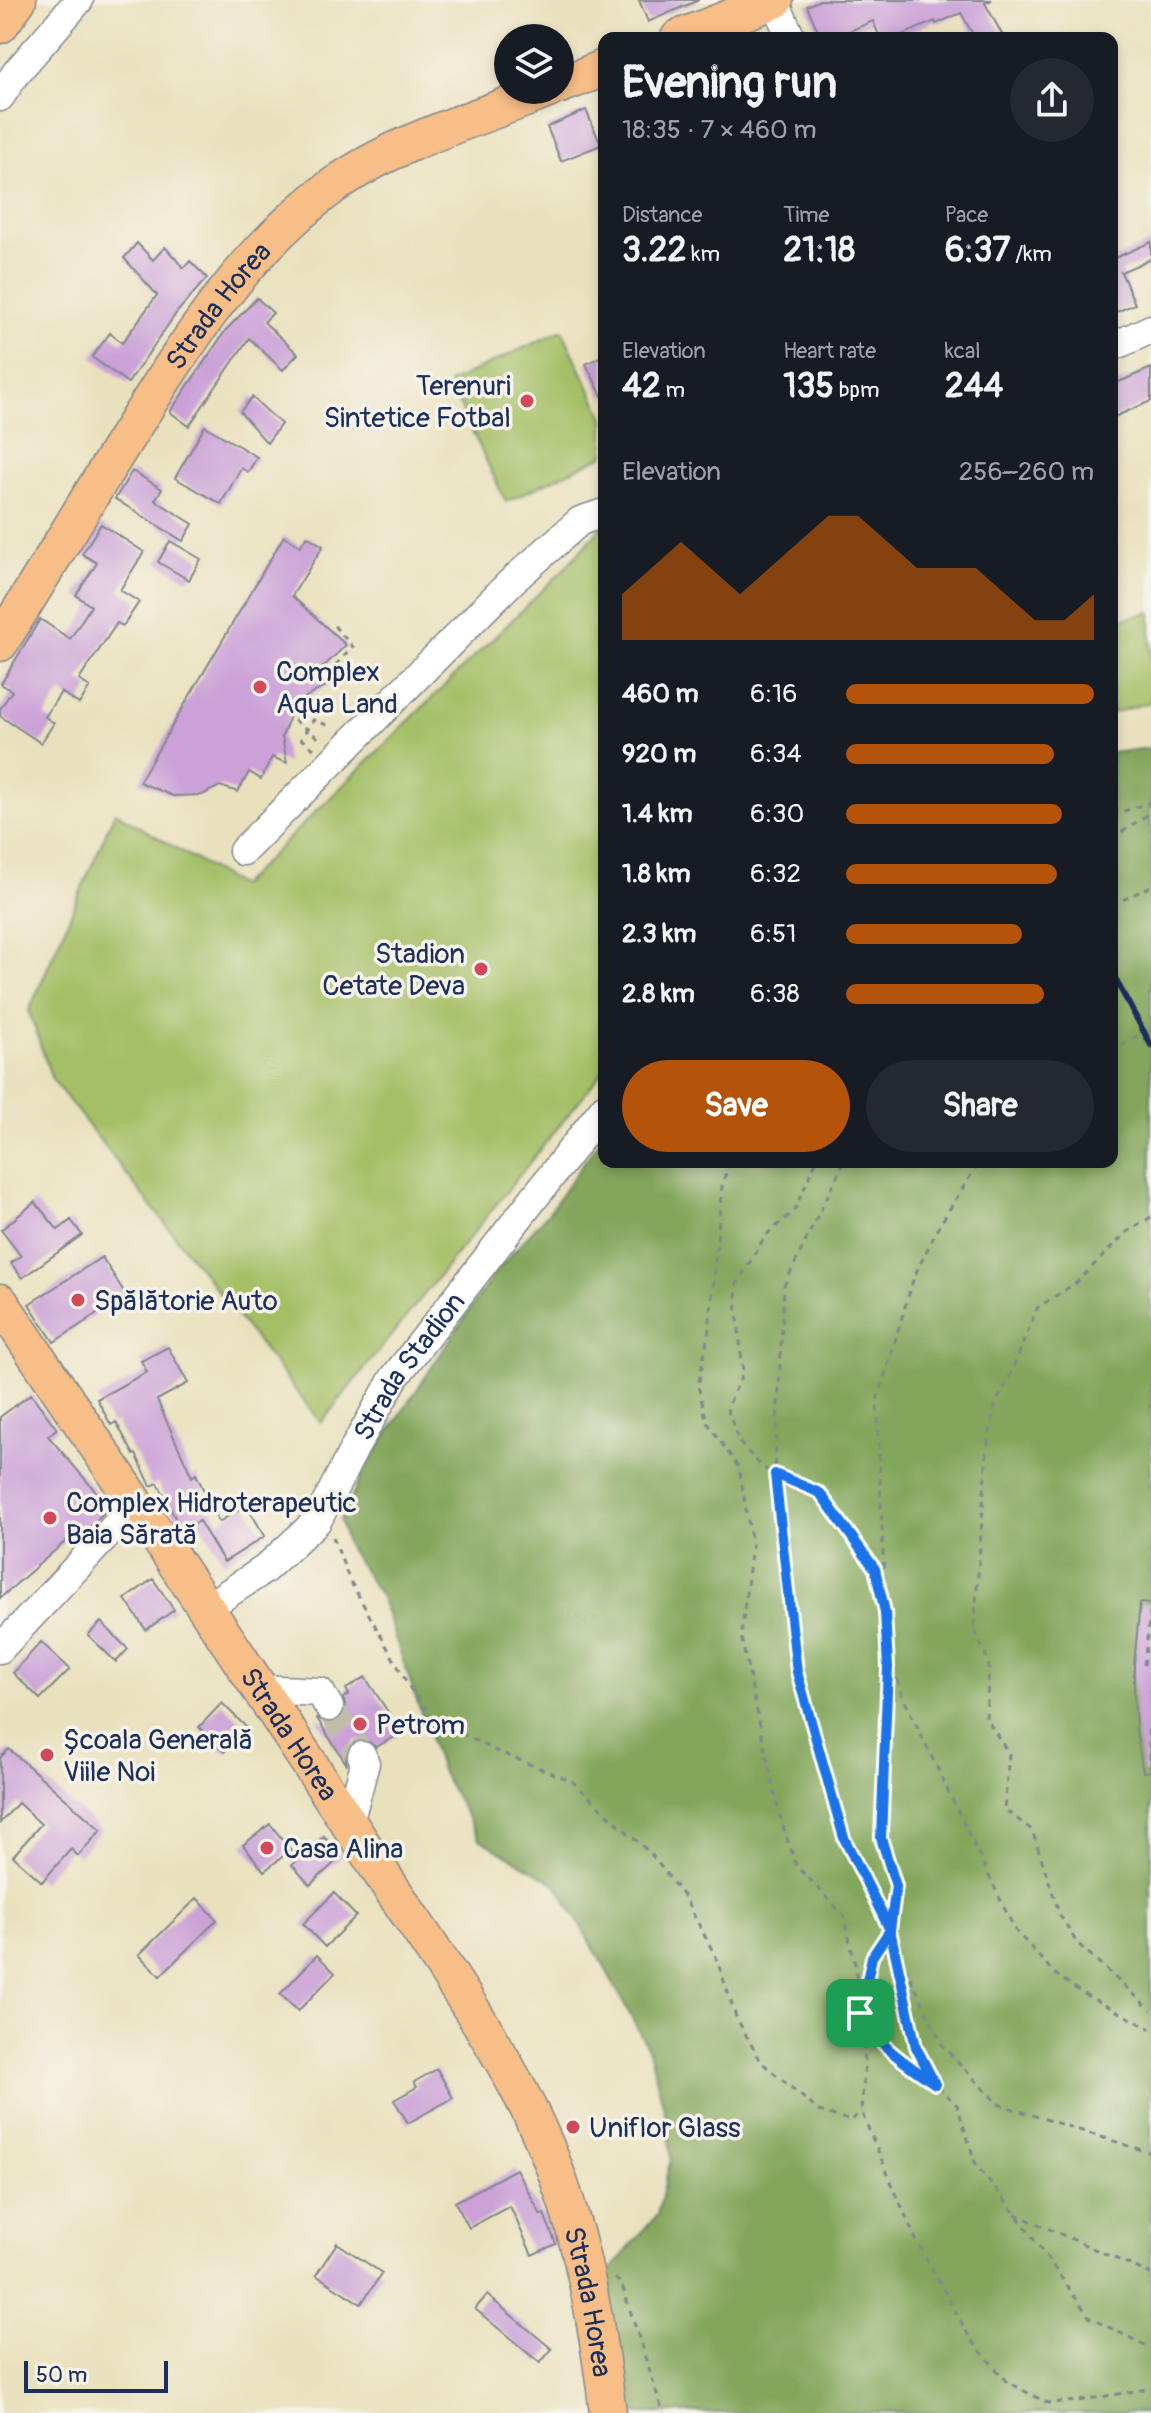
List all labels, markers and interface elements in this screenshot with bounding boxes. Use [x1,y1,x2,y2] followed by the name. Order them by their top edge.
[494,24,574,104] map controls
[494,24,574,104] button: layers
[622,56,837,111] text: Evening run
[1010,58,1094,142] button: share
[622,114,817,146] text: 18:35 · 7 × 460 m
[622,201,702,229] text: Distance
[783,201,829,229] text: Time
[945,201,988,229] text: Pace
[622,229,686,272] text: 3.22
[783,229,855,272] text: 21:18
[945,229,1010,272] text: 6:37
[159,235,279,377] street label: Strada Horea
[686,240,720,268] text: km
[1010,240,1052,268] text: /km
[622,337,706,365] text: Elevation
[783,337,876,365] text: Heart rate
[945,337,980,365] text: kcal
[622,365,661,408] text: 42
[783,365,834,408] text: 135
[945,365,1003,408] text: 244
[324,369,511,436] place label: Terenuri Sintetice Fotbal
[661,376,685,404] text: m
[834,376,880,404] text: bpm
[518,392,536,410] marker: Terenuri Sintetice Fotbal
[622,456,721,488] text: Elevation
[959,456,1094,488] text: 256–260 m
[276,655,398,722] place label: Complex Aqua Land
[251,678,269,696] marker: Complex Aqua Land
[622,678,699,710] text: 460 m
[750,678,797,710] text: 6:16
[622,738,696,770] text: 920 m
[750,738,802,770] text: 6:34
[622,798,693,830] text: 1.4 km
[750,798,804,830] text: 6:30
[622,858,691,890] text: 1.8 km
[750,858,801,890] text: 6:32
[622,918,696,950] text: 2.3 km
[750,918,796,950] text: 6:51
[322,937,465,1004] place label: Stadion Cetate Deva
[472,960,490,978] marker: Stadion Cetate Deva
[622,978,695,1010] text: 2.8 km
[750,978,800,1010] text: 6:38
[622,1060,850,1152] button: Save
[866,1060,1094,1152] button: Share
[94,1284,278,1319] place label: Spălătorie Auto
[346,1285,473,1447] street label: Strada Stadion
[69,1291,87,1309] marker: Spălătorie Auto
[66,1486,357,1553] place label: Complex Hidroterapeutic Baia Sărată
[41,1509,59,1527] marker: Complex Hidroterapeutic Baia Sărată
[232,1661,345,1808] street label: Strada Horea
[376,1708,465,1743] place label: Petrom
[351,1715,369,1733] marker: Petrom
[63,1723,253,1790] place label: Școala Generală Viile Noi
[38,1746,56,1764] marker: Școala Generală Viile Noi
[283,1832,403,1867] place label: Casa Alina
[258,1839,276,1857] marker: Casa Alina
[826,1979,894,2047] pin
[838,1991,882,2035] icon: arrive
[589,2111,741,2146] place label: Uniflor Glass
[564,2118,582,2136] marker: Uniflor Glass
[555,2223,619,2379] street label: Strada Horea
[24,2357,168,2393] scale bar
[36,2361,87,2389] text: 50 m

